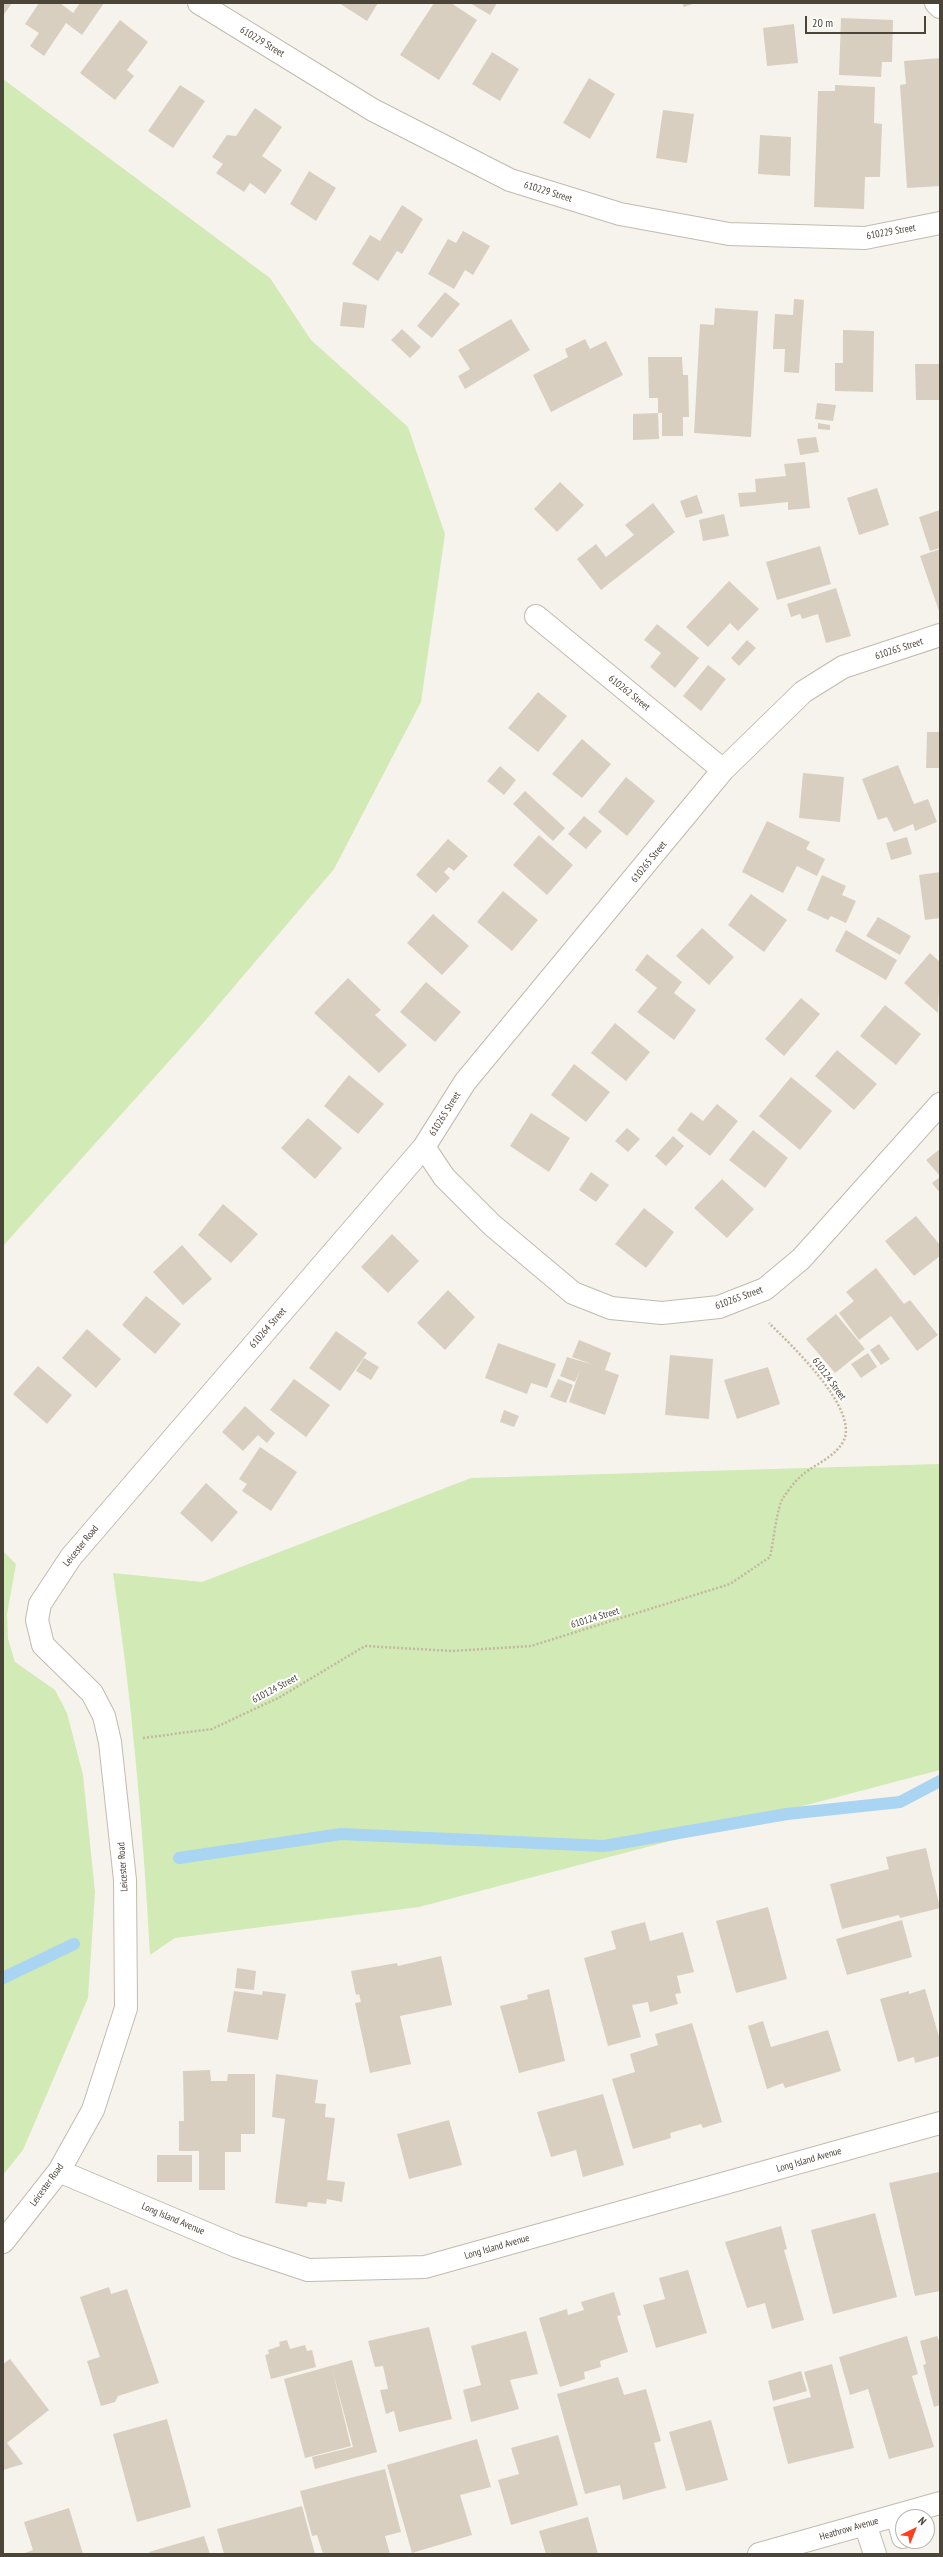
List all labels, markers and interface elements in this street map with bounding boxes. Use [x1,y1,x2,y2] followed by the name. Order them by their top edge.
[807,8,928,34] scale bar
[812,15,833,30] text: 20 m
[238,24,286,60] street label: 610229 Street
[522,179,574,205] street label: 610229 Street
[865,222,917,242] street label: 610229 Street
[873,636,925,662] street label: 610265 Street
[606,673,652,713] street label: 610262 Street
[629,839,669,885] street label: 610265 Street
[427,1090,463,1138] street label: 610265 Street
[714,1284,764,1312] street label: 610265 Street
[247,1305,289,1351] street label: 610264 Street
[810,1355,848,1403] street label: 610124 Street
[61,1523,101,1569] street label: Leicester Road
[569,1605,621,1631] street label: 610124 Street
[250,1672,300,1706] street label: 610124 Street
[115,1842,131,1892] street label: Leicester Road
[775,2145,843,2175] street label: Long Island Avenue
[28,2161,66,2209] street label: Leicester Road
[140,2200,206,2238] street label: Long Island Avenue
[463,2232,531,2262] street label: Long Island Avenue
[895,2509,935,2549] north arrow
[916,2514,929,2528] text: N
[818,2515,880,2543] street label: Heathrow Avenue

